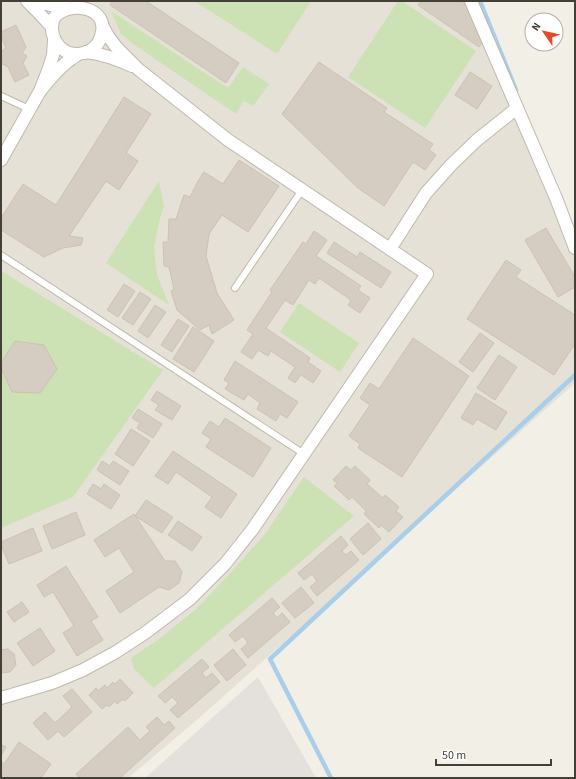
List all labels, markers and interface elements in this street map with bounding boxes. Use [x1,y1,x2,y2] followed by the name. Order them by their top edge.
[524,12,564,52] north arrow
[528,19,544,34] text: N
[436,741,551,767] scale bar
[442,747,466,764] text: 50 m

